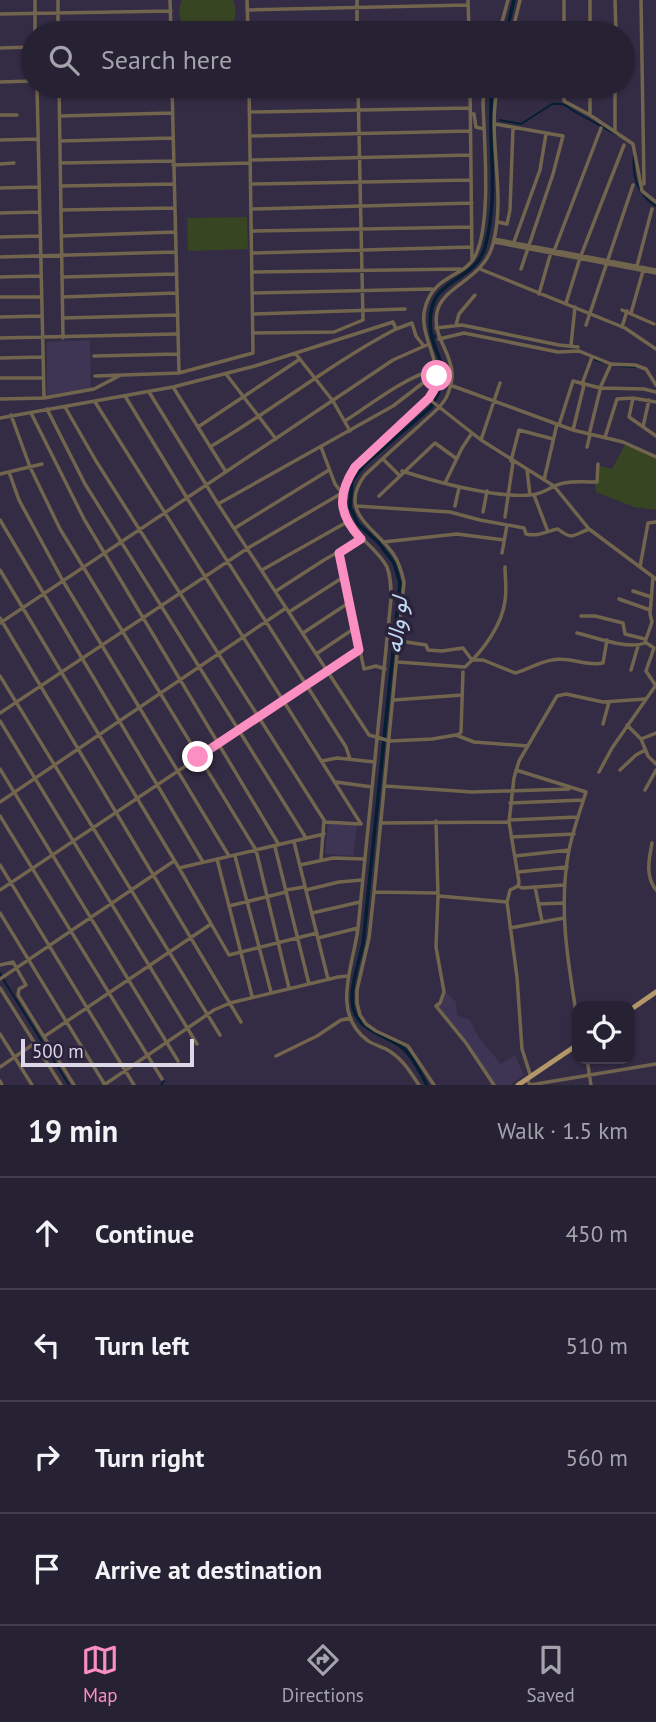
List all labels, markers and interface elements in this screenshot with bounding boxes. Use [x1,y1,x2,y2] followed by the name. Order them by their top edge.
[21,21,635,98] search box
[45,41,83,79] icon: search
[101,43,232,76] text: Search here
[421,360,452,391] route start
[379,593,415,655] water label: لو واله
[182,741,213,772] route end
[572,1001,635,1064] map controls
[572,1001,635,1064] button: locate
[21,1036,194,1068] scale bar
[32,1039,84,1063] text: 500 m
[28,1111,118,1150] text: 19 min
[497,1116,628,1145] text: Walk · 1.5 km
[28,1214,66,1252] icon: ahead
[95,1217,194,1250] text: Continue
[566,1219,628,1248] text: 450 m
[28,1326,66,1364] icon: left
[95,1329,189,1362] text: Turn left
[566,1331,628,1360] text: 510 m
[28,1438,66,1476] icon: right
[95,1441,204,1474] text: Turn right
[566,1443,628,1472] text: 560 m
[28,1550,66,1588] icon: arrive
[95,1553,322,1586] text: Arrive at destination
[81,1641,119,1707] tab: Map
[282,1641,364,1707] tab: Directions
[526,1641,575,1707] tab: Saved

